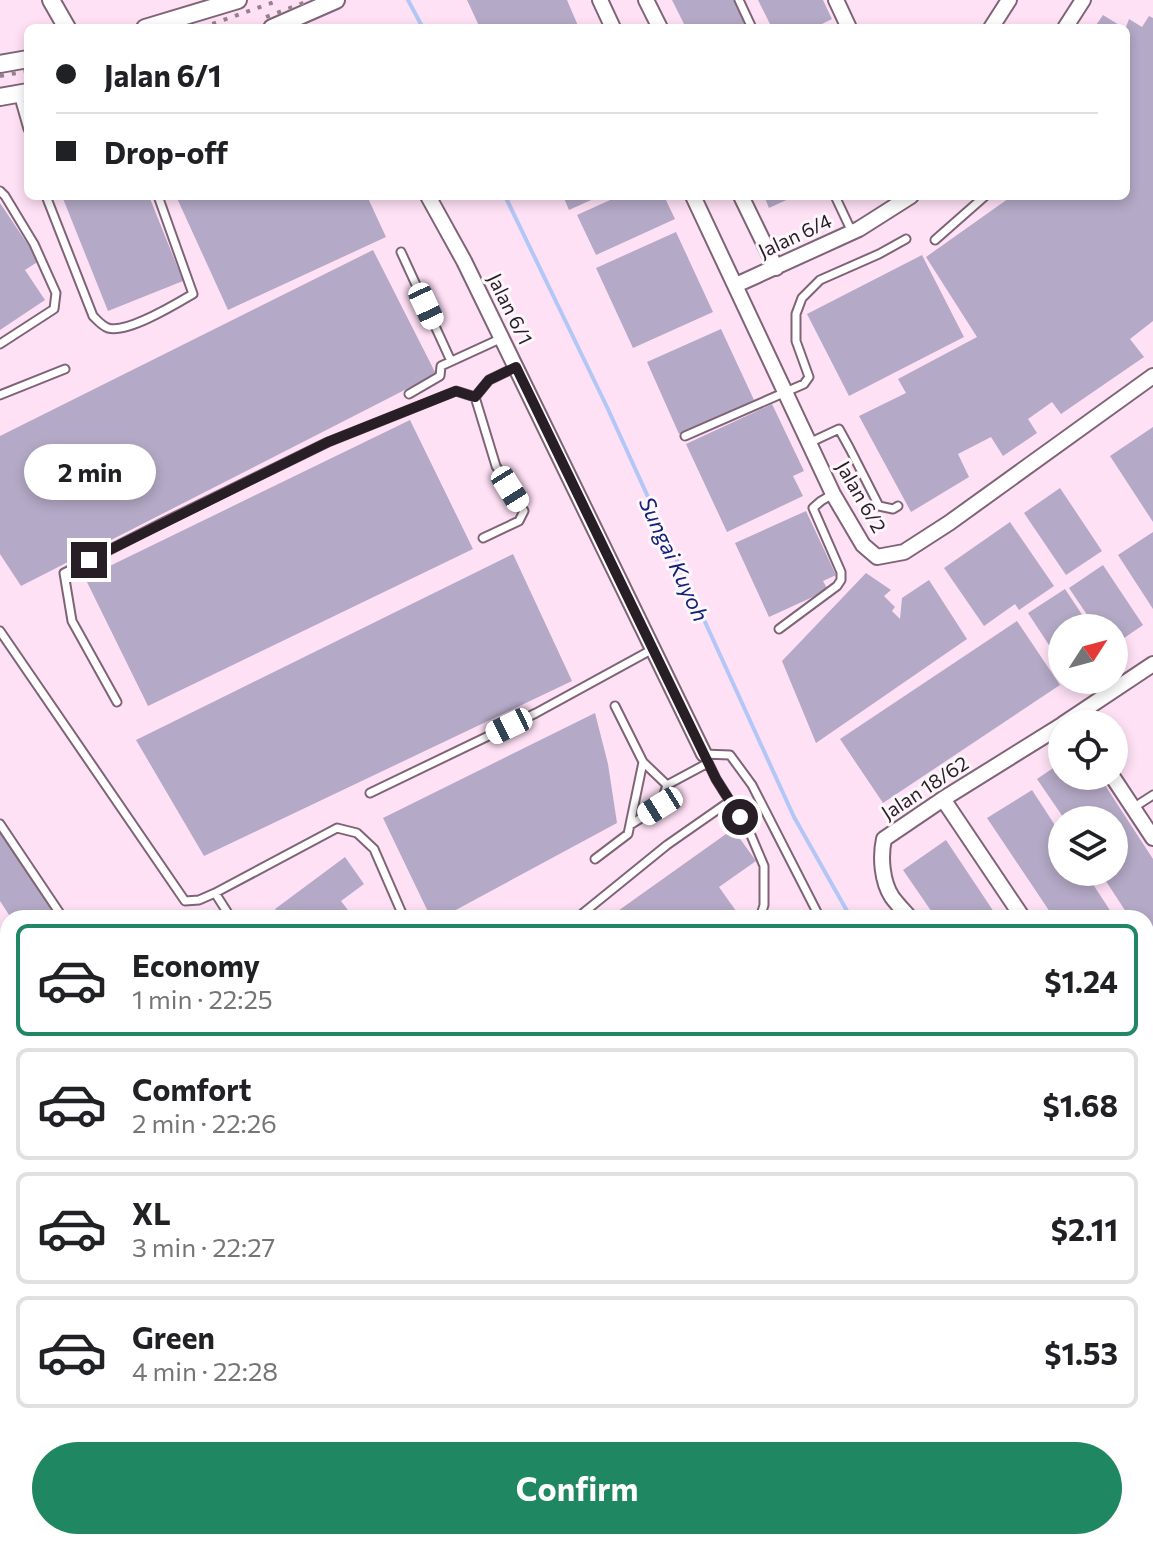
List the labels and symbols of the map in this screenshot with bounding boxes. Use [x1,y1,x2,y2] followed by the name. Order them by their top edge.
[754,208,835,262] street label: Jalan 6/4
[483,269,538,348] street label: Jalan 6/1
[405,279,447,333] car
[23,444,155,500] callout: 2 min
[832,456,892,537] street label: Jalan 6/2
[487,462,533,516] car
[634,492,715,625] water label: Sungai Kuyoh
[71,542,107,578] route end
[1048,614,1128,694] north arrow
[482,705,536,747] car
[876,750,972,824] street label: Jalan 18/62
[633,783,687,829] car
[722,799,758,835] route start

